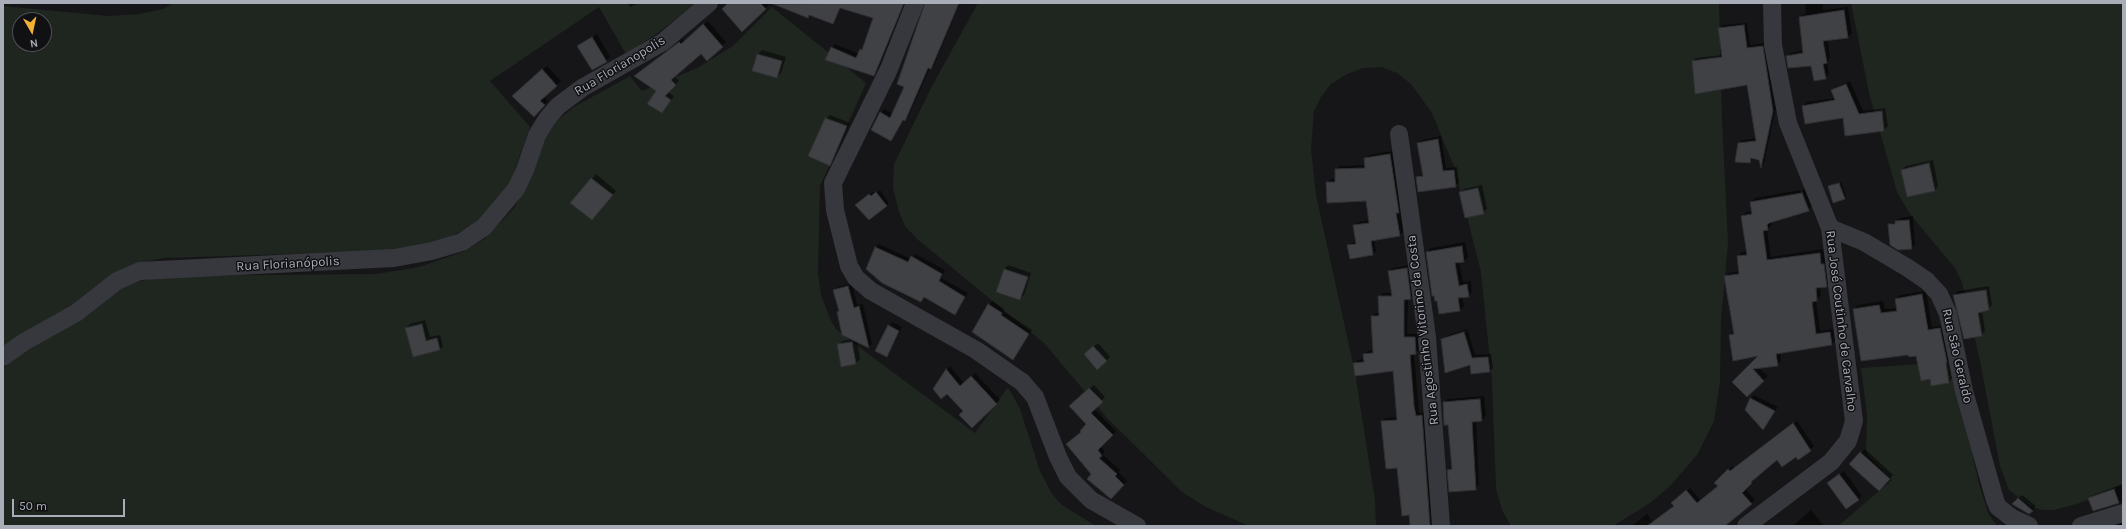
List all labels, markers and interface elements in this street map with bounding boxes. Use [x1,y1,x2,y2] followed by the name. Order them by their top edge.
[12,12,52,52] north arrow
[572,33,668,99] street label: Rua Florianopolis
[29,36,39,50] text: N
[1822,230,1860,412] street label: Rua José Coutinho de Carvalho
[1404,234,1442,426] street label: Rua Agostinho Vitorino da Costa
[236,254,340,274] street label: Rua Florianópolis
[1939,307,1975,405] street label: Rua São Geraldo
[14,491,127,517] scale bar
[19,499,47,513] text: 50 m

